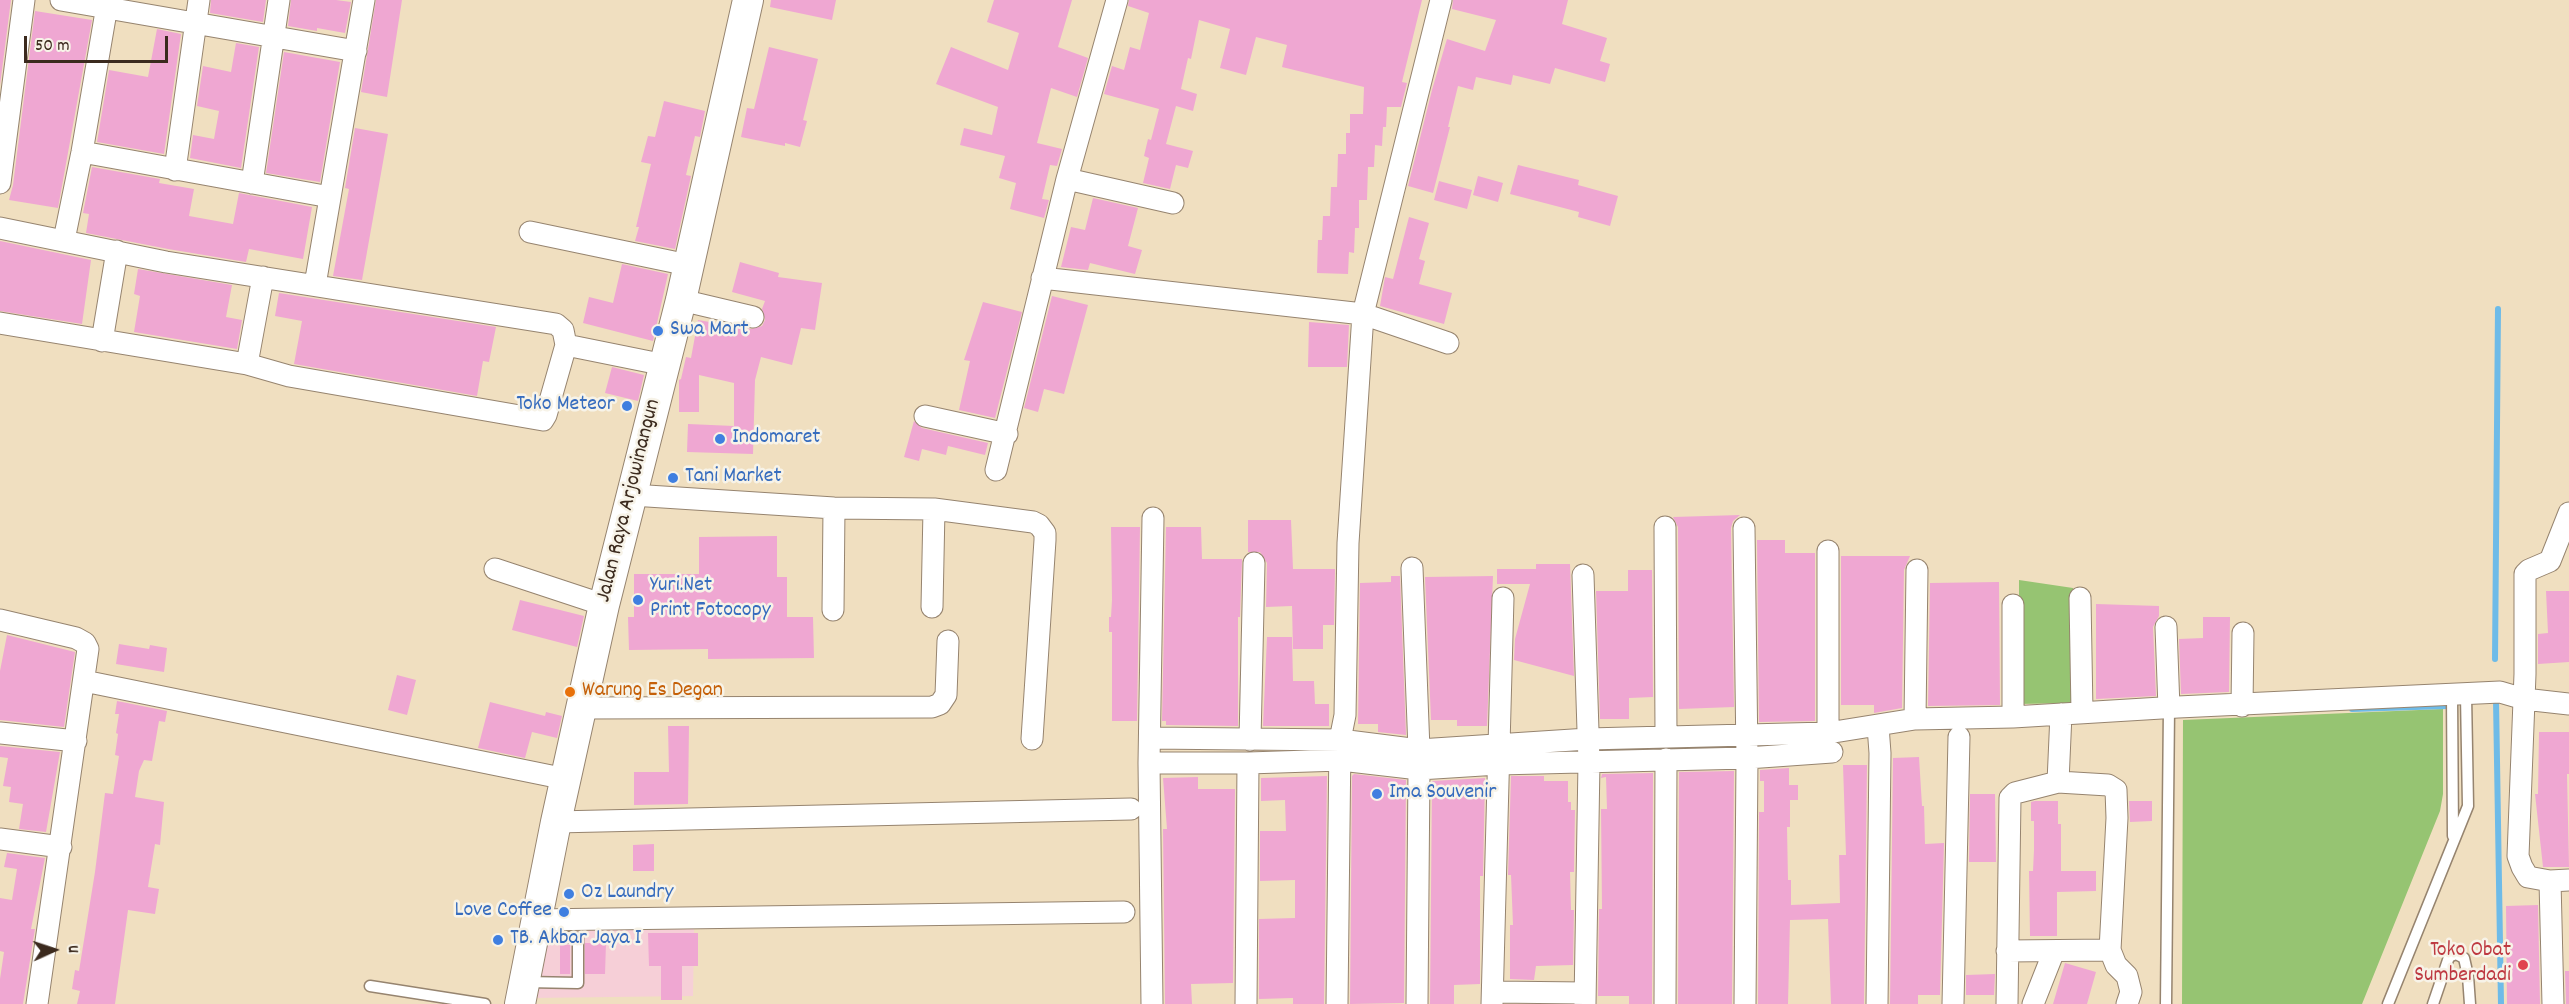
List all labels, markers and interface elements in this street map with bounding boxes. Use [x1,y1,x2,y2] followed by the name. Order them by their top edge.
[27,24,171,62] scale bar
[35,34,70,59] text: 50 m
[670,318,749,344] place label: Swa Mart
[651,324,665,338] marker: Swa Mart
[516,393,615,419] place label: Toko Meteor
[592,397,668,605] street label: Jalan Raya Arjowinangun
[620,399,634,413] marker: Toko Meteor
[732,426,820,452] place label: Indomaret
[713,432,727,446] marker: Indomaret
[685,465,782,491] place label: Tani Market
[666,471,680,485] marker: Tani Market
[650,574,771,626] place label: Yuri.Net Print Fotocopy
[631,593,645,607] marker: Yuri.Net Print Fotocopy
[582,679,723,705] place label: Warung Es Degan
[563,685,577,699] marker: Warung Es Degan
[1389,781,1496,807] place label: Ima Souvenir
[1370,787,1384,801] marker: Ima Souvenir
[581,881,673,907] place label: Oz Laundry
[562,887,576,901] marker: Oz Laundry
[454,899,552,925] place label: Love Coffee
[557,905,571,919] marker: Love Coffee
[24,920,84,980] north arrow
[510,927,641,953] place label: TB. Akbar Jaya I
[491,933,505,947] marker: TB. Akbar Jaya I
[2414,939,2511,990] place label: Toko Obat Sumberdadi
[61,945,84,953] text: U
[2516,958,2530,972] marker: Toko Obat Sumberdadi

